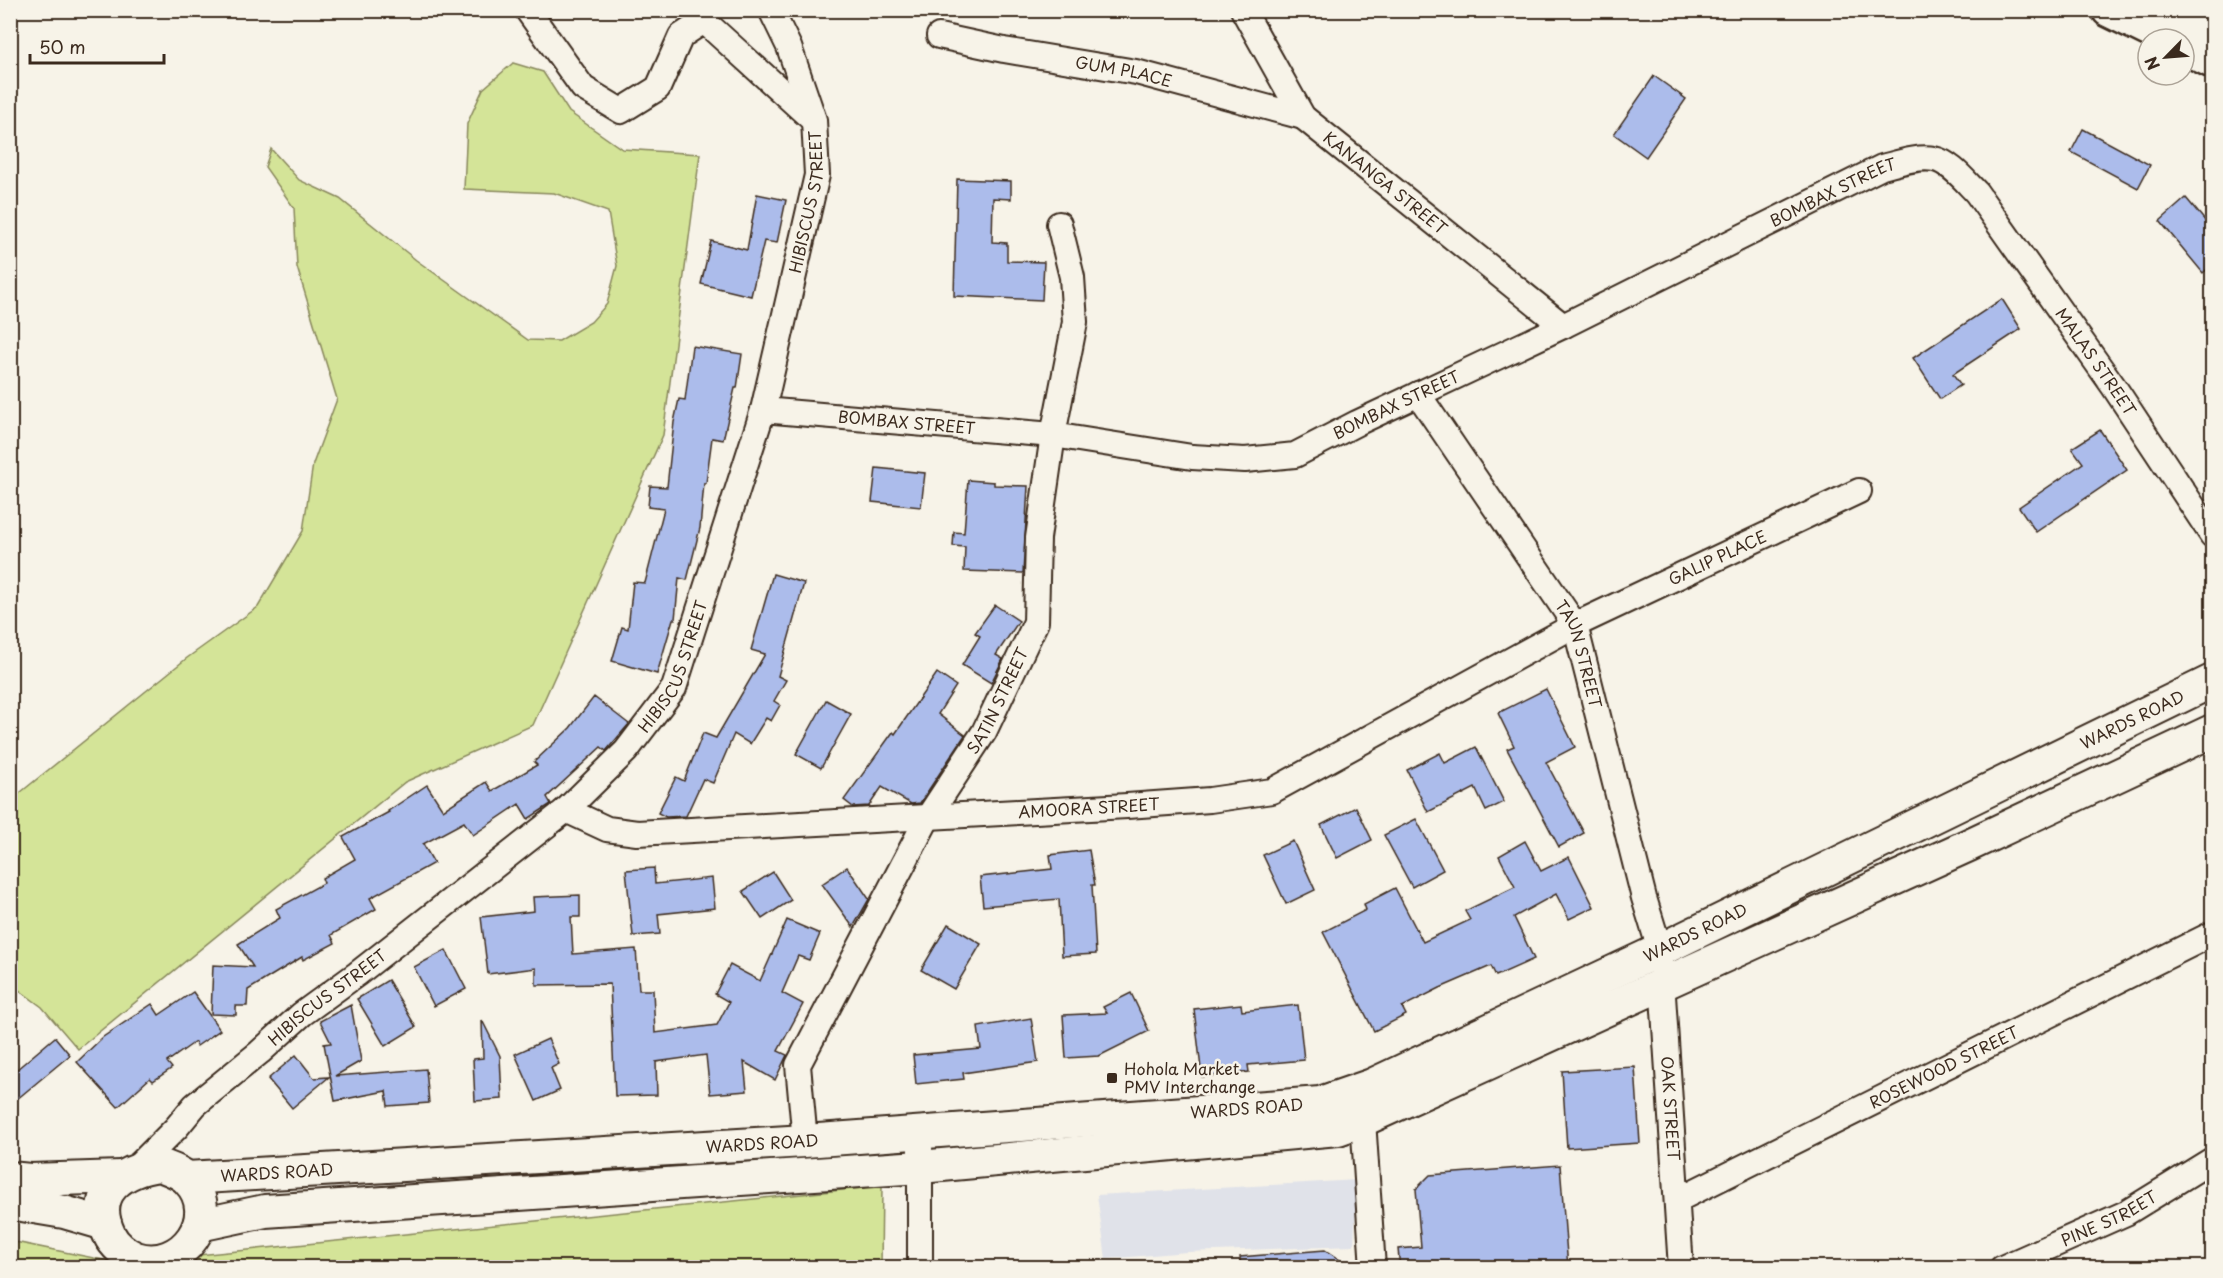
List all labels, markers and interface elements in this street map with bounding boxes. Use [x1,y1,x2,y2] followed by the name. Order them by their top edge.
[30,27,164,65] scale bar
[2136,27,2196,87] north arrow
[39,33,86,60] text: 50 m
[1074,49,1175,92] street label: GUM PLACE
[2138,53,2165,75] text: N
[1319,125,1453,240] street label: KANANGA STREET
[782,130,829,275] street label: HIBISCUS STREET
[1765,151,1898,232] street label: BOMBAX STREET
[2050,302,2143,420] street label: MALAS STREET
[1328,363,1463,445] street label: BOMBAX STREET
[837,404,976,439] street label: BOMBAX STREET
[1664,523,1770,590] street label: GALIP PLACE
[1550,595,1609,710] street label: TAUN STREET
[631,597,712,737] street label: HIBISCUS STREET
[960,643,1033,758] street label: SATIN STREET
[2076,683,2188,754] street label: WARDS ROAD
[1017,791,1160,823] street label: AMOORA STREET
[1639,896,1751,967] street label: WARDS ROAD
[262,943,391,1050] street label: HIBISCUS STREET
[1864,1019,2022,1114] street label: ROSEWOOD STREET
[1656,1055,1687,1161] street label: OAK STREET
[1124,1056,1256,1098] place label: Hohola Market PMV Interchange
[1105,1071,1119,1085] marker: Hohola Market PMV Interchange
[1189,1091,1304,1124] street label: WARDS ROAD
[705,1127,819,1158] street label: WARDS ROAD
[220,1156,334,1187] street label: WARDS ROAD
[2057,1184,2161,1251] street label: PINE STREET

